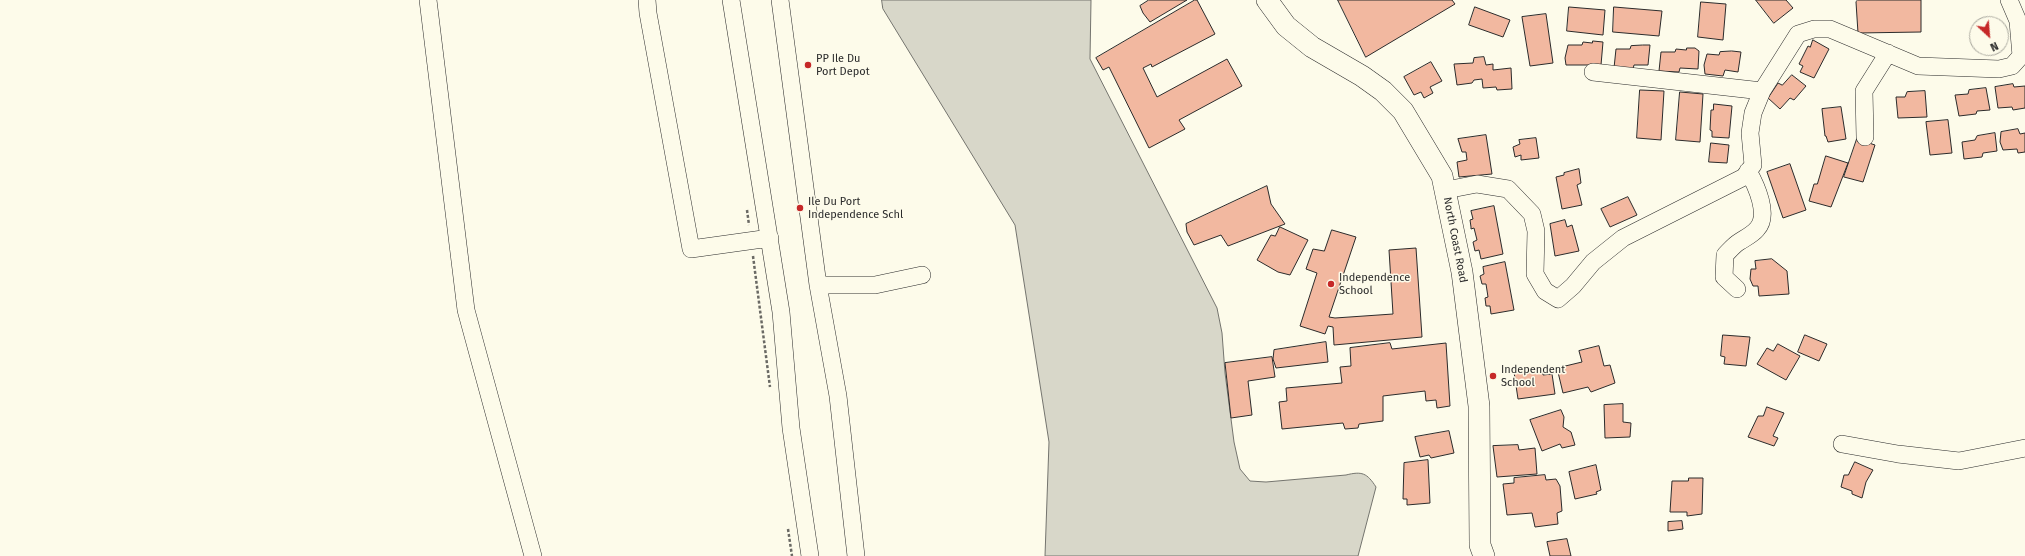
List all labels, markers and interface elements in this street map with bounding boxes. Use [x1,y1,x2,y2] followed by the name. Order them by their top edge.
[1969,16,2009,56] north arrow
[1988,39,2000,54] text: N
[816,52,870,78] place label: PP Ile Du Port Depot
[803,60,813,70] marker: PP Ile Du Port Depot
[808,195,903,221] place label: Ile Du Port Independence Schl
[1440,196,1470,284] street label: North Coast Road
[795,203,805,213] marker: Ile Du Port Independence Schl
[1339,271,1410,297] place label: Independence School
[1326,279,1336,289] marker: Independence School
[1501,363,1565,389] place label: Independent School
[1488,371,1498,381] marker: Independent School

